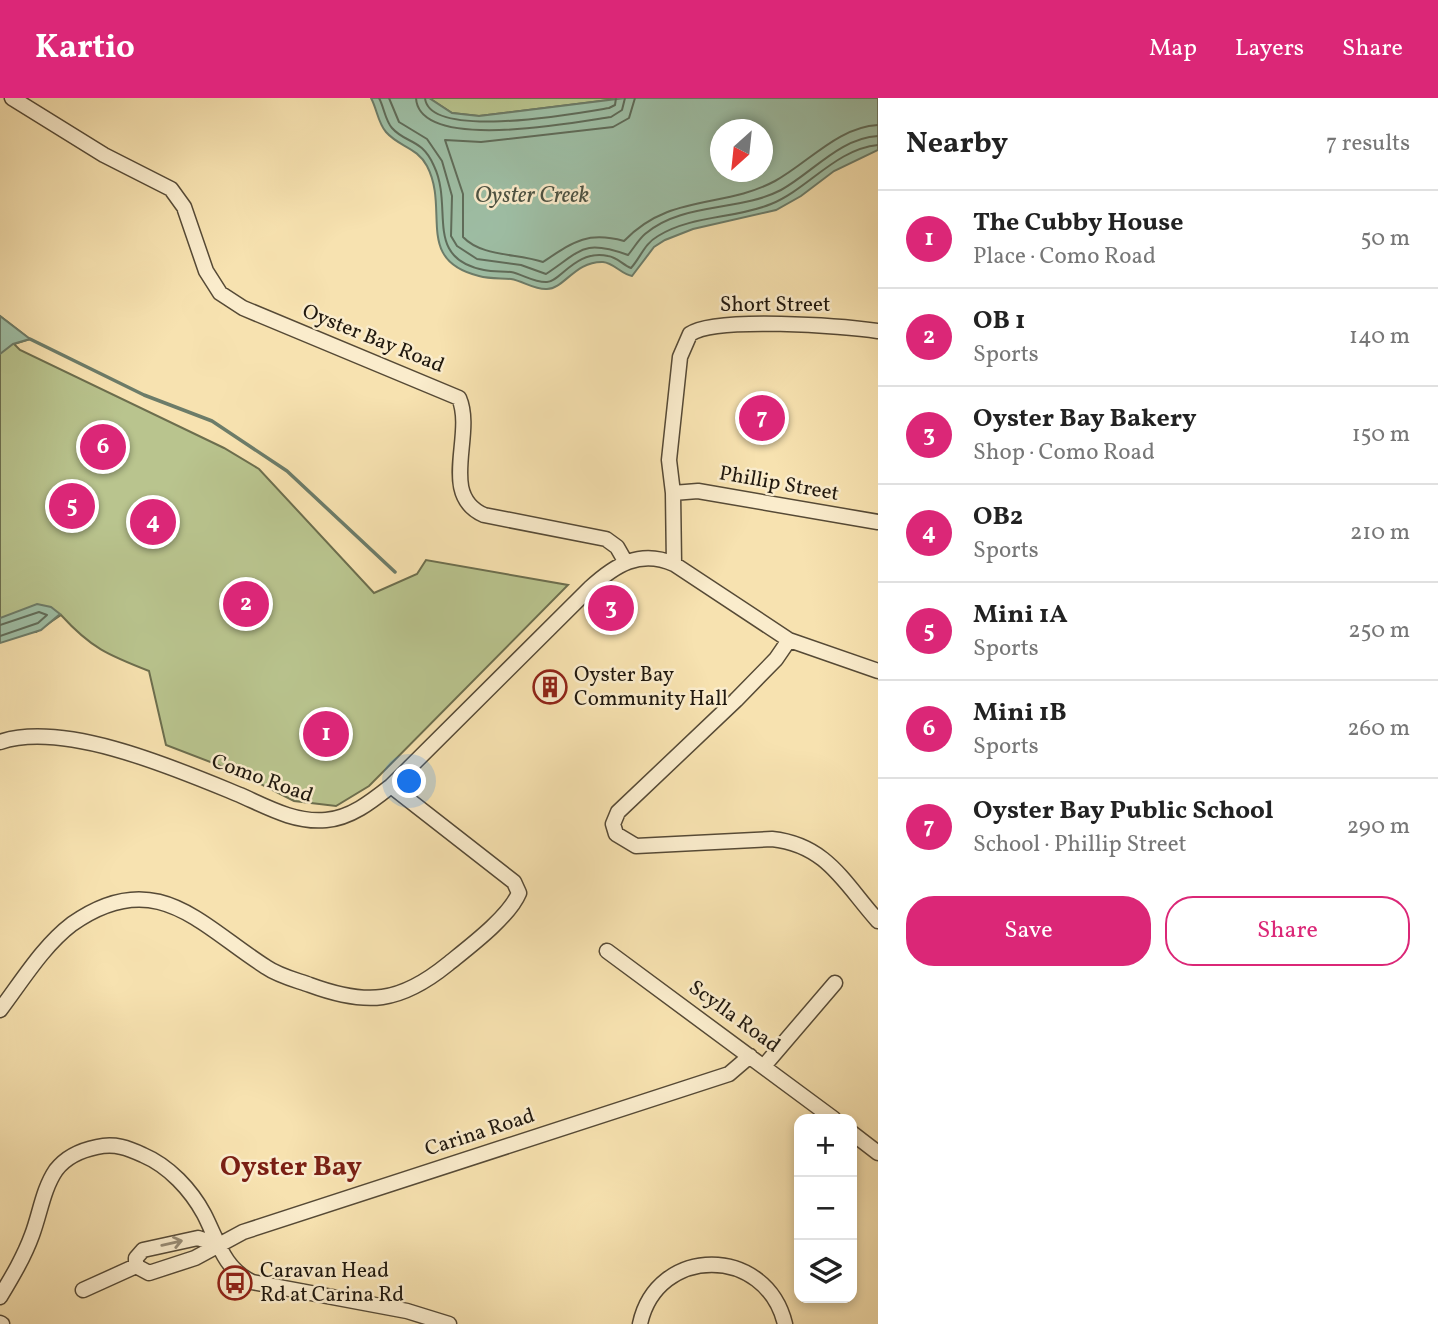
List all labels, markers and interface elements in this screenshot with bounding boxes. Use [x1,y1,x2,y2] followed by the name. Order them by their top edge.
[35,26,135,72] text: Kartio
[1149,32,1197,66] text: Map
[1235,32,1304,66] text: Layers
[1342,32,1403,66] text: Share
[710,119,773,182] north arrow
[906,123,1008,165] text: Nearby
[1326,128,1410,160] text: 7 results
[475,180,590,212] water label: Oyster Creek
[973,205,1184,241] text: The Cubby House
[924,223,934,255] text: 1
[1361,223,1410,255] text: 50 m
[973,241,1156,273] text: Place · Como Road
[720,291,830,320] street label: Short Street
[298,297,448,381] street label: Oyster Bay Road
[973,303,1026,339] text: OB 1
[923,321,935,353] text: 2
[1349,321,1410,353] text: 140 m
[973,339,1039,371] text: Sports
[739,392,785,444] pin: 7
[973,401,1197,437] text: Oyster Bay Bakery
[923,419,935,451] text: 3
[1352,419,1410,451] text: 150 m
[80,421,126,473] pin: 6
[973,437,1155,469] text: Shop · Como Road
[717,459,841,509] street label: Phillip Street
[49,480,95,532] pin: 5
[130,496,176,548] pin: 4
[973,499,1023,535] text: OB2
[922,517,936,549] text: 4
[1350,517,1410,549] text: 210 m
[973,535,1039,567] text: Sports
[223,578,269,630] pin: 2
[588,582,634,634] pin: 3
[973,597,1068,633] text: Mini 1A
[923,615,935,647] text: 5
[1348,615,1410,647] text: 250 m
[973,633,1039,665] text: Sports
[574,661,728,714] place label: Oyster Bay Community Hall
[531,668,569,706] building icon: Oyster Bay Community Hall
[973,695,1067,731] text: Mini 1B
[303,708,349,760] pin: 1
[923,713,935,745] text: 6
[1347,713,1410,745] text: 260 m
[973,731,1039,763] text: Sports
[207,747,317,811] street label: Como Road
[392,764,426,798] your location
[973,793,1274,829] text: Oyster Bay Public School
[924,811,935,843] text: 7
[1347,811,1410,843] text: 290 m
[973,829,1187,861] text: School · Phillip Street
[906,896,1151,966] button: Save
[1165,896,1410,966] button: Share
[682,974,786,1060] street label: Scylla Road
[421,1102,539,1164] street label: Carina Road
[794,1114,857,1303] map controls
[794,1114,857,1177] button: +
[220,1148,362,1187] district label: Oyster Bay
[794,1177,857,1240] button: −
[160,1236,183,1250] one-way arrow
[794,1240,857,1303] button: layers
[260,1257,404,1310] place label: Caravan Head Rd at Carina Rd
[216,1264,254,1302] bus stop icon: Caravan Head Rd at Carina Rd

